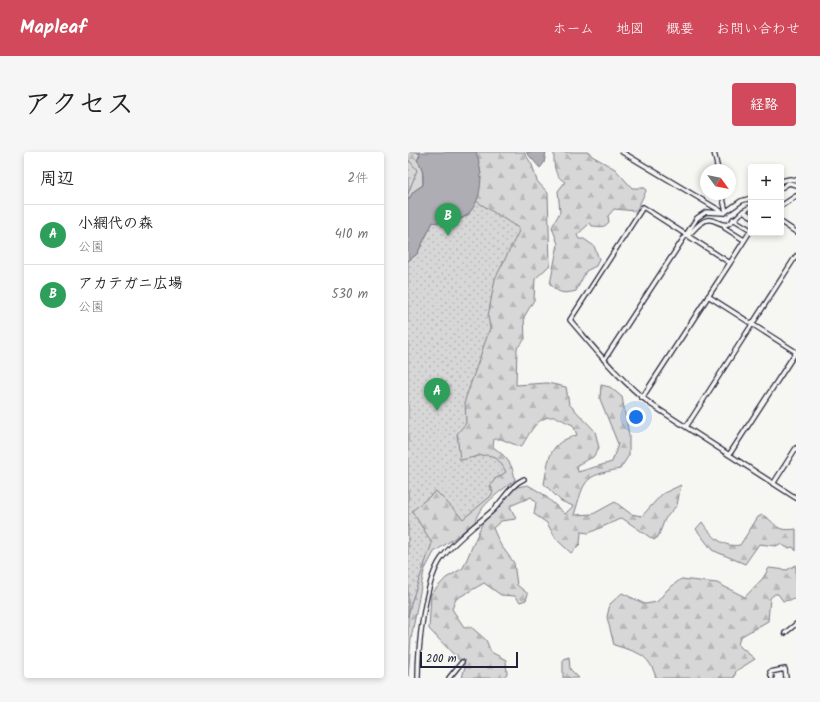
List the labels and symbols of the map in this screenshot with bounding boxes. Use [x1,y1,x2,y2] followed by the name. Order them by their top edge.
[700,164,736,200] north arrow
[435,203,461,236] pin: B
[424,378,450,411] pin: A
[626,407,646,427] your location
[420,650,518,669] scale bar

